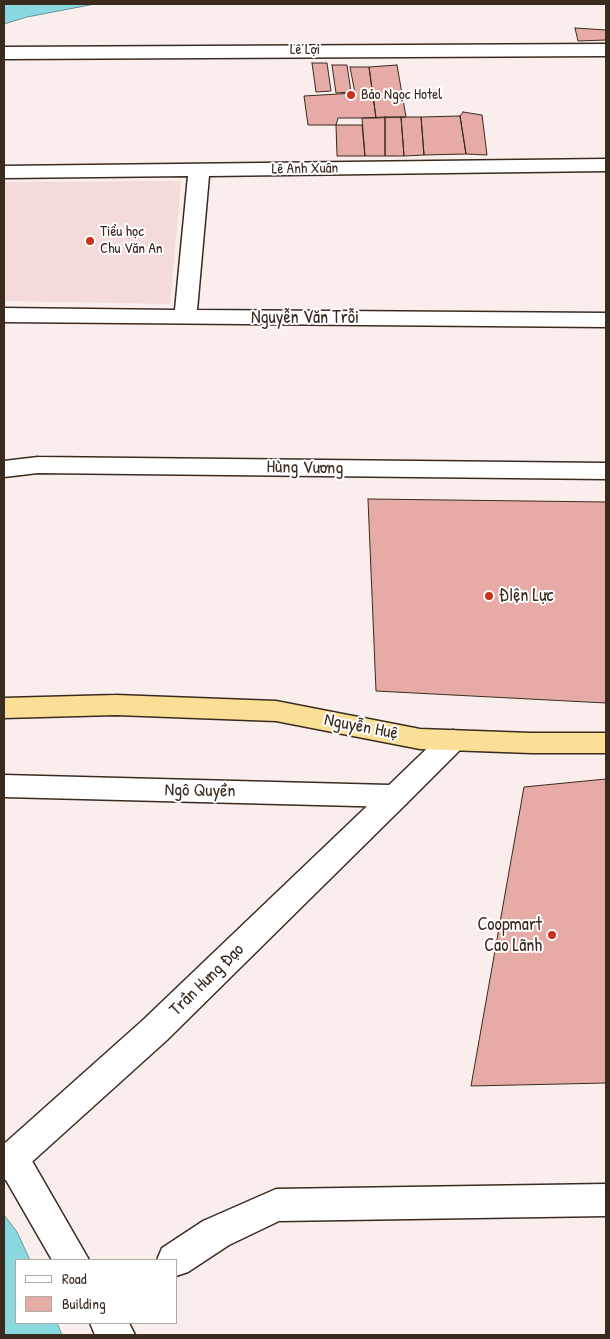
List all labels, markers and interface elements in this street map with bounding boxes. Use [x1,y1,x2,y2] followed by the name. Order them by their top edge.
[290,41,320,59] street label: Lê Lợi
[361,86,442,104] place label: Bảo Ngọc Hotel
[345,89,357,101] marker: Bảo Ngọc Hotel
[272,159,338,179] street label: Lê Anh Xuân
[100,223,163,258] place label: Tiểu học Chu Văn An
[84,235,96,247] marker: Tiểu học Chu Văn An
[251,307,359,329] street label: Nguyễn Văn Trỗi
[267,457,343,479] street label: Hùng Vương
[499,585,553,607] place label: ĐIện Lực
[483,590,495,602] marker: ĐIện Lực
[322,709,400,745] street label: Nguyễn Huệ
[164,780,236,802] street label: Ngô Quyền
[478,914,542,956] place label: Coopmart Cao Lãnh
[546,929,558,941] marker: Coopmart Cao Lãnh
[165,939,249,1021] street label: Trần Hưng Đạo
[15,1259,178,1324] legend
[62,1268,87,1289] text: Road
[62,1293,106,1314] text: Building

